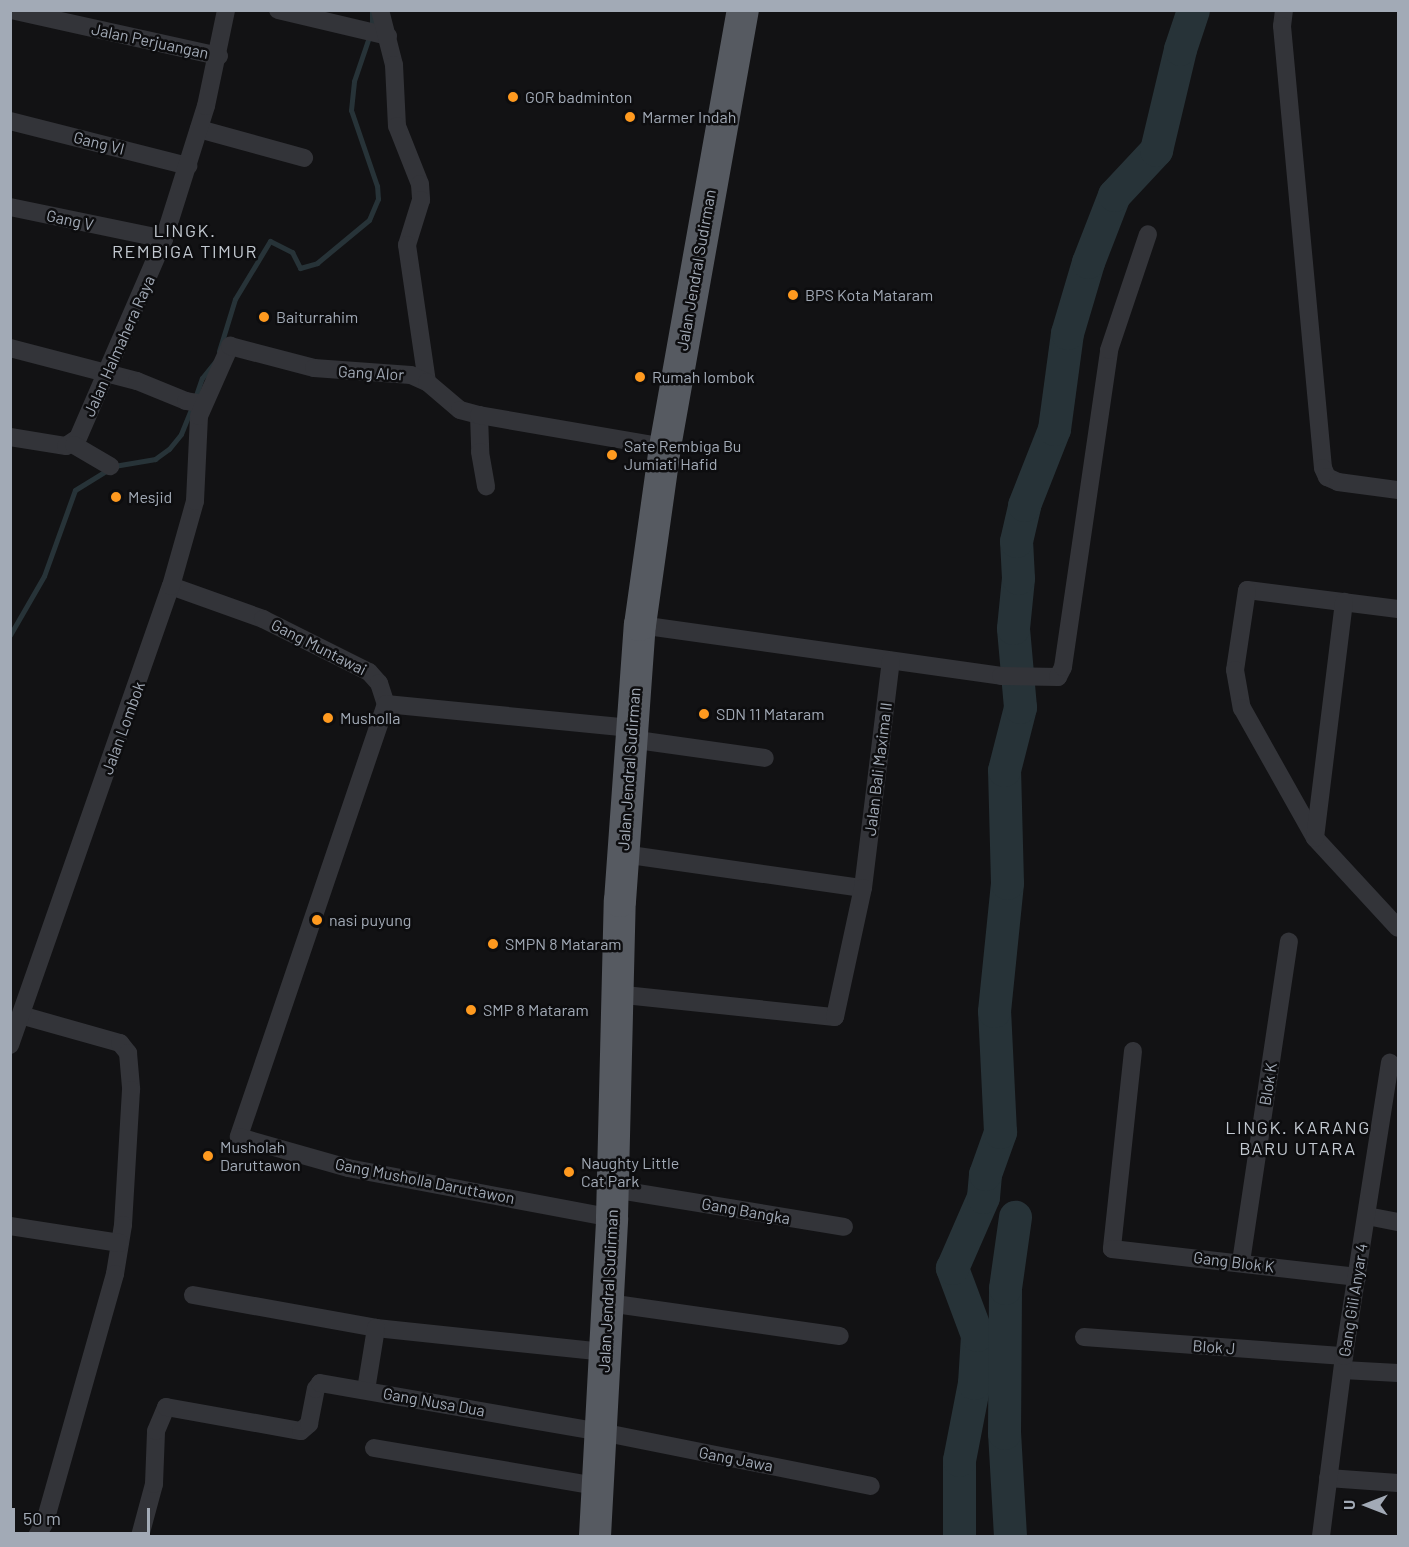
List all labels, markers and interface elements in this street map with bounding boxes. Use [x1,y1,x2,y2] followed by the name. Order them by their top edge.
[90,19,210,63] street label: Jalan Perjuangan
[525,87,632,107] place label: GOR badminton
[506,90,520,104] marker: GOR badminton
[642,107,736,127] place label: Marmer Indah
[623,110,637,124] marker: Marmer Indah
[72,127,126,159] street label: Gang VI
[672,188,720,352] street label: Jalan Jendral Sudirman
[45,206,95,234] street label: Gang V
[112,220,258,262] district label: LINGK. REMBIGA TIMUR
[79,273,159,419] street label: Jalan Halmahera Raya
[805,285,933,305] place label: BPS Kota Mataram
[786,288,800,302] marker: BPS Kota Mataram
[276,307,358,327] place label: Baiturrahim
[257,310,271,324] marker: Baiturrahim
[337,362,405,384] street label: Gang Alor
[652,367,755,387] place label: Rumah lombok
[633,370,647,384] marker: Rumah lombok
[624,436,741,474] place label: Sate Rembiga Bu Jumiati Hafid
[605,448,619,462] marker: Sate Rembiga Bu Jumiati Hafid
[128,487,172,507] place label: Mesjid
[109,490,123,504] marker: Mesjid
[268,615,370,679] street label: Gang Muntawai
[97,679,149,777] street label: Jalan Lombok
[614,687,644,851] street label: Jalan Jendral Sudirman
[860,701,896,837] street label: Jalan Bali Maxima II
[716,704,824,724] place label: SDN 11 Mataram
[697,707,711,721] marker: SDN 11 Mataram
[340,708,400,728] place label: Musholla
[321,711,335,725] marker: Musholla
[329,910,411,930] place label: nasi puyung
[310,913,324,927] marker: nasi puyung
[505,934,622,954] place label: SMPN 8 Mataram
[486,937,500,951] marker: SMPN 8 Mataram
[483,1000,589,1020] place label: SMP 8 Mataram
[464,1003,478,1017] marker: SMP 8 Mataram
[1255,1061,1281,1107] street label: Blok K
[1225,1117,1371,1160] district label: LINGK. KARANG BARU UTARA
[220,1137,301,1175] place label: Musholah Daruttawon
[201,1149,215,1163] marker: Musholah Daruttawon
[581,1153,679,1191] place label: Naughty Little Cat Park
[334,1154,516,1208] street label: Gang Musholla Daruttawon
[562,1165,576,1179] marker: Naughty Little Cat Park
[700,1194,792,1228] street label: Gang Bangka
[594,1209,622,1373] street label: Jalan Jendral Sudirman
[1335,1242,1371,1358] street label: Gang Gili Anyar 4
[1192,1247,1276,1277] street label: Gang Blok K
[1192,1336,1236,1358] street label: Blok J
[382,1384,486,1420] street label: Gang Nusa Dua
[697,1442,775,1476] street label: Gang Jawa
[1337,1475,1397,1535] north arrow
[15,1496,153,1534] scale bar
[1339,1500,1358,1510] text: U
[23,1507,61,1529] text: 50 m

